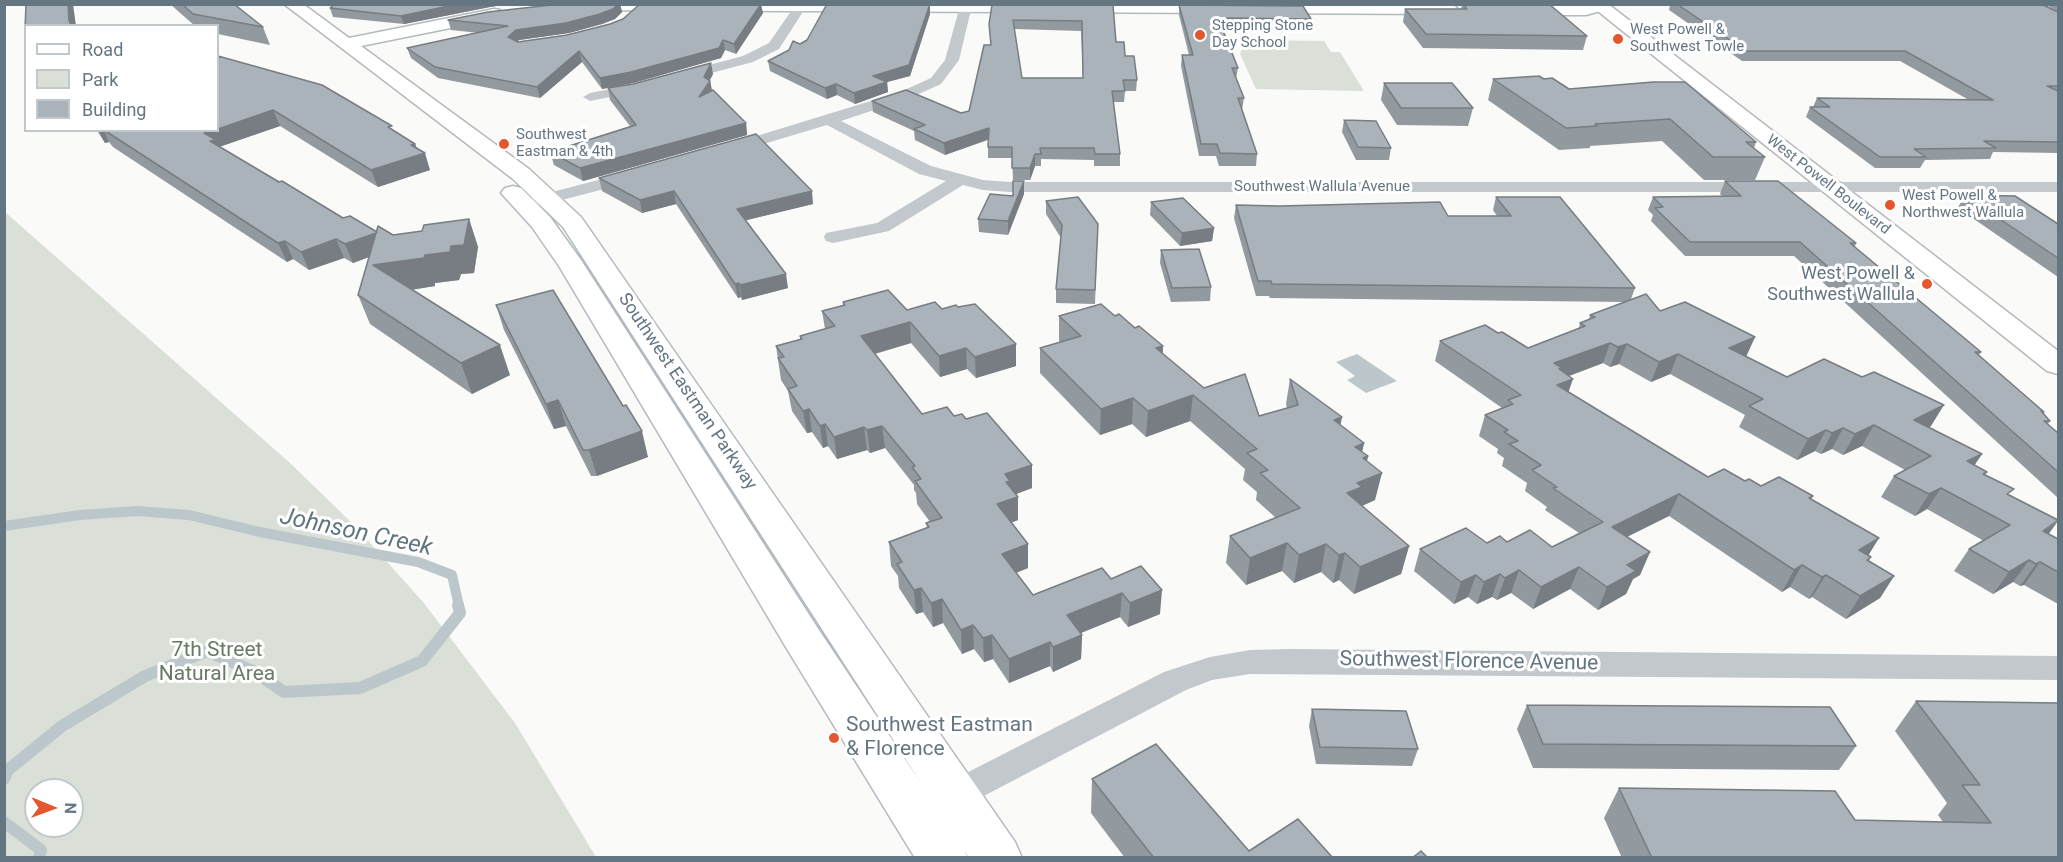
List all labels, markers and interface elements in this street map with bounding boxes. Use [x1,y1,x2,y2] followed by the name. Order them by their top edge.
[1212,17,1313,52] place label: Stepping Stone Day School
[1630,21,1744,56] place label: West Powell & Southwest Towle
[24,24,219,132] legend
[1193,28,1207,42] marker: Stepping Stone Day School
[1611,32,1625,46] marker: West Powell & Southwest Towle
[82,39,123,60] text: Road
[82,69,118,90] text: Park
[82,99,146,120] text: Building
[516,126,613,161] place label: Southwest Eastman & 4th
[1763,131,1893,239] street label: West Powell Boulevard
[497,137,511,151] marker: Southwest Eastman & 4th
[1234,178,1410,196] street label: Southwest Wallula Avenue
[1902,187,2024,222] place label: West Powell & Northwest Wallula
[1883,198,1897,212] marker: West Powell & Northwest Wallula
[1767,263,1915,306] place label: West Powell & Southwest Wallula
[1920,277,1934,291] marker: West Powell & Southwest Wallula
[613,290,761,494] street label: Southwest Eastman Parkway
[277,503,435,563] water label: Johnson Creek
[159,638,275,688] park label: 7th Street Natural Area
[1339,647,1599,677] street label: Southwest Florence Avenue
[846,713,1033,763] place label: Southwest Eastman & Florence
[827,731,841,745] marker: Southwest Eastman & Florence
[24,778,84,838] north arrow
[61,802,80,814] text: N

